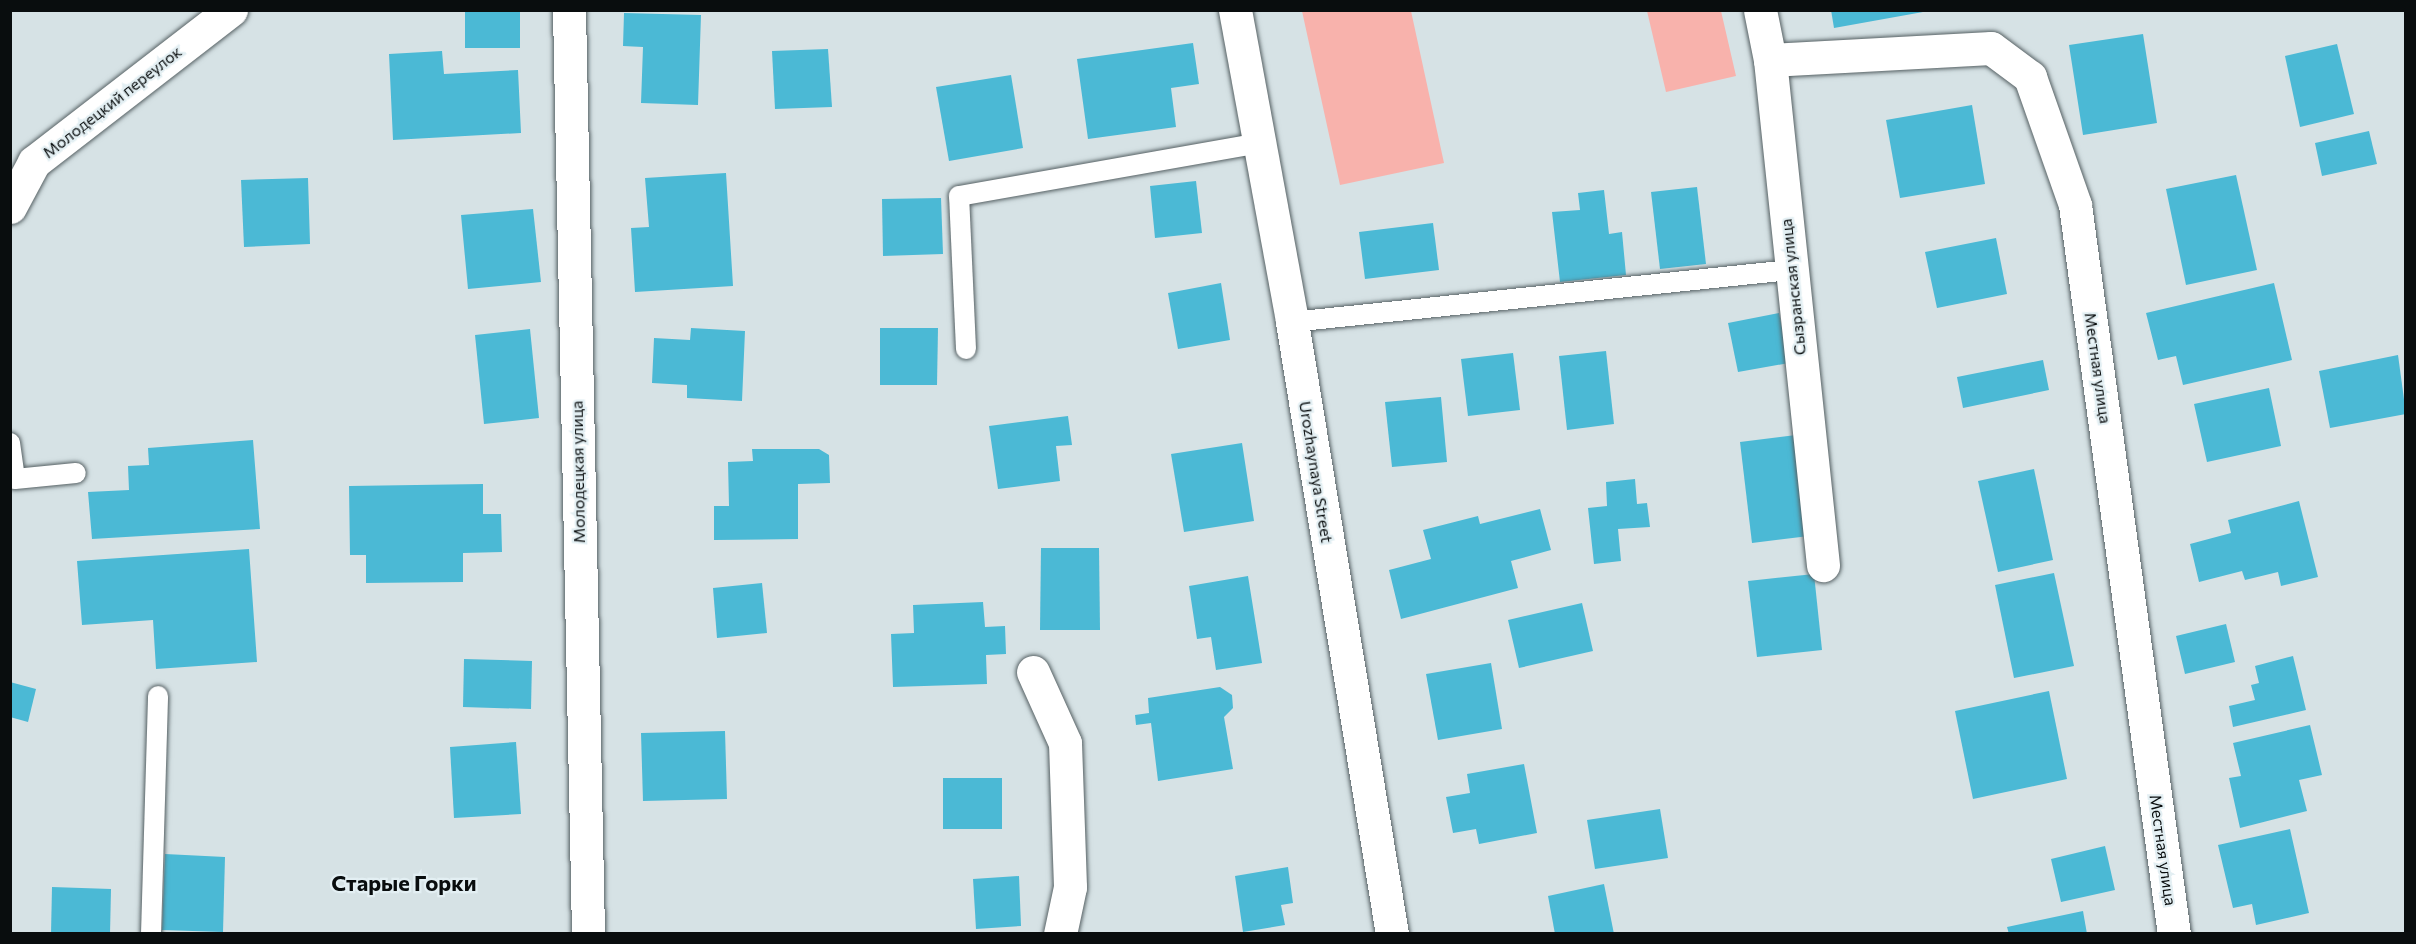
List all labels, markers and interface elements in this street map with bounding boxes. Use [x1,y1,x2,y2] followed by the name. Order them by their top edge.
[39,42,185,162] street label: Молодецкий переулок
[1776,218,1810,356] street label: Сызранская улица
[2081,311,2115,425] street label: Местная улица
[1295,400,1337,544] street label: Urozhaynaya Street
[567,401,589,543] street label: Молодецкая улица
[2146,793,2180,907] street label: Местная улица
[331,870,477,896] district label: Старые Горки

